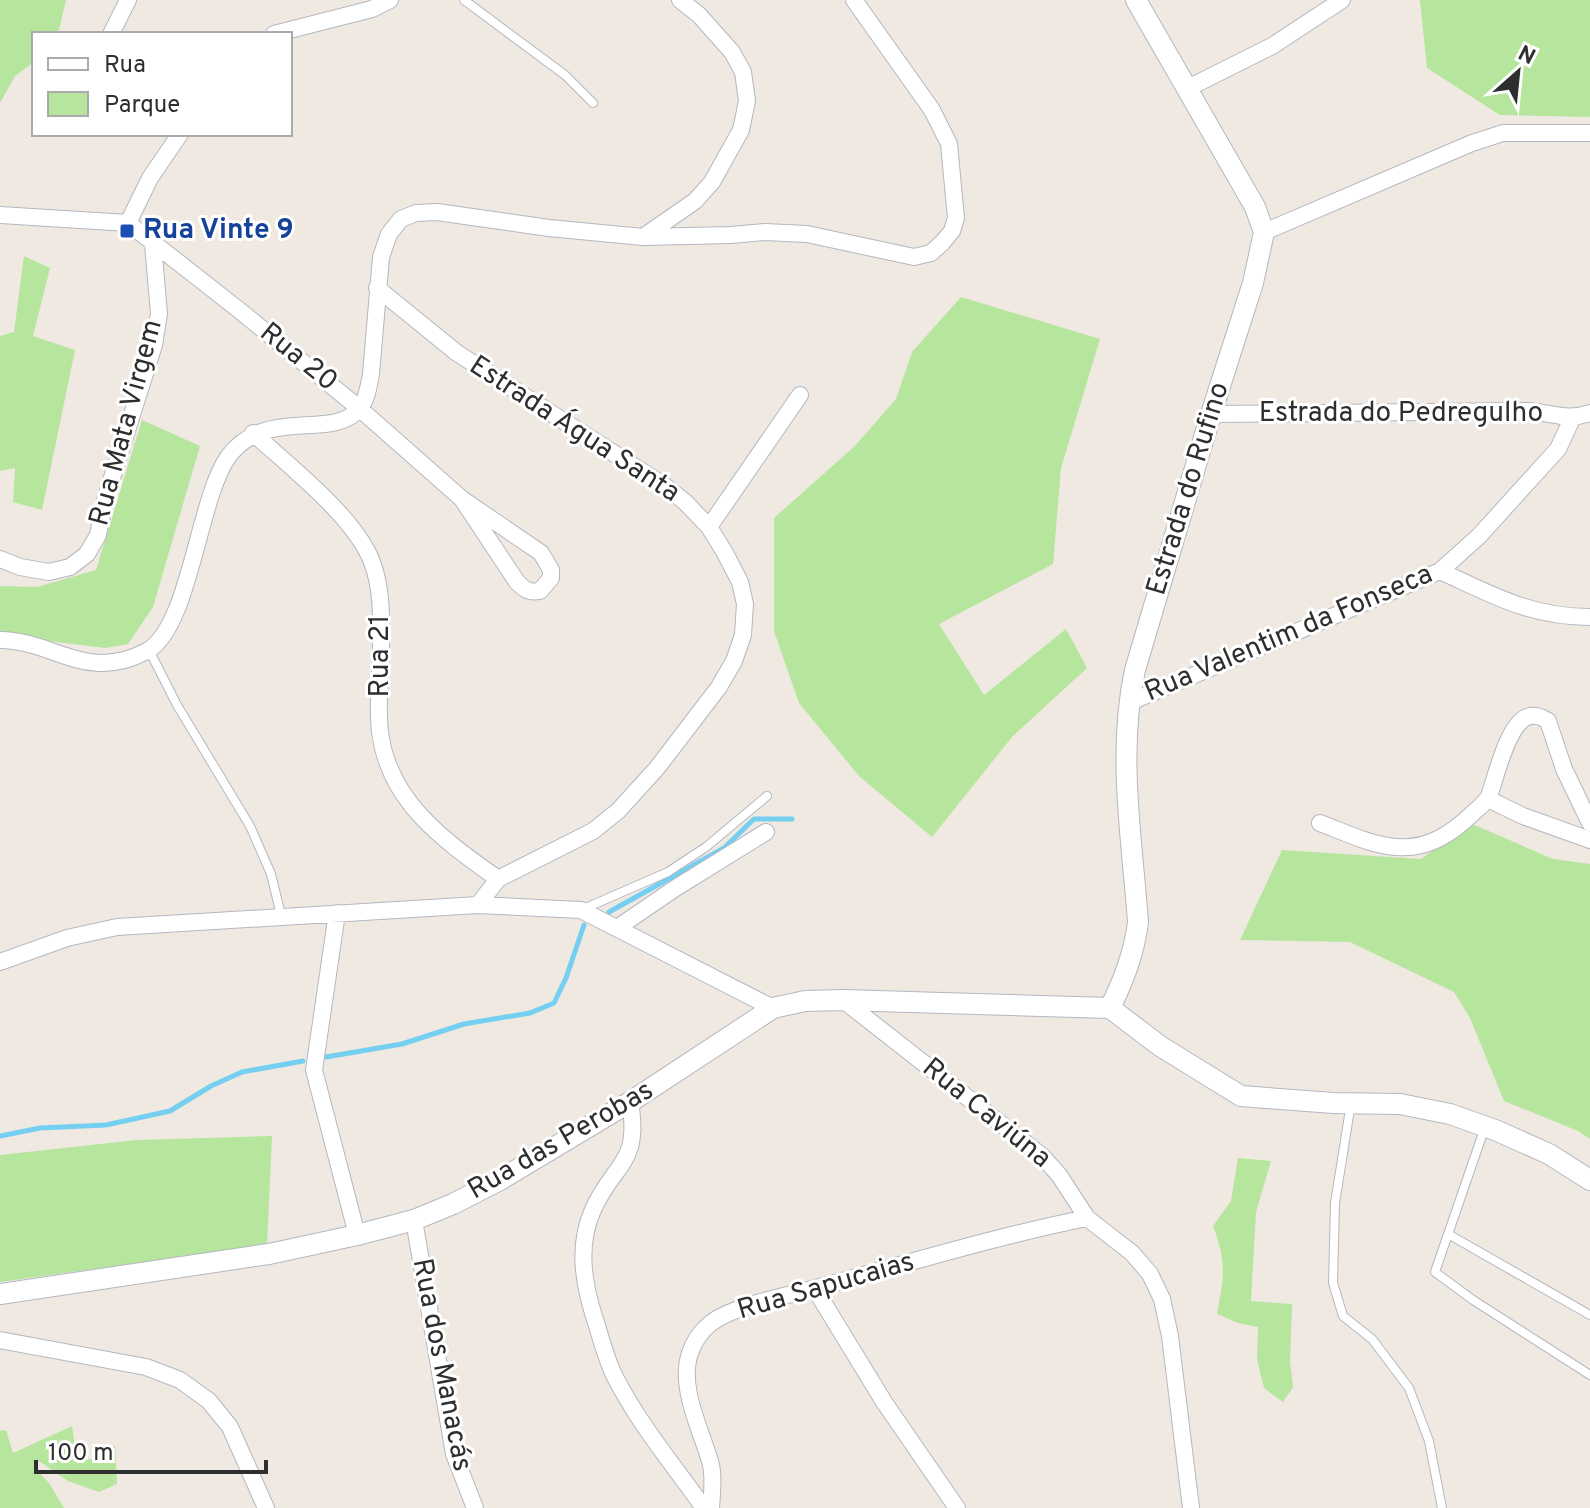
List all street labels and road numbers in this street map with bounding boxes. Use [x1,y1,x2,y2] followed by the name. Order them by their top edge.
[82,316,172,530] street label: Rua Mata Virgem
[251,316,345,400] street label: Rua 20
[462,347,687,512] street label: Estrada Água Santa
[1139,378,1239,600] street label: Estrada do Rufino
[1259,396,1543,432] street label: Estrada do Pedregulho
[1140,557,1438,711] street label: Rua Valentim da Fonseca
[363,614,399,698] street label: Rua 21
[914,1051,1058,1177] street label: Rua Caviúna
[462,1073,660,1209] street label: Rua das Perobas
[733,1245,919,1329] street label: Rua Sapucaias
[403,1256,479,1474] street label: Rua dos Manacás

